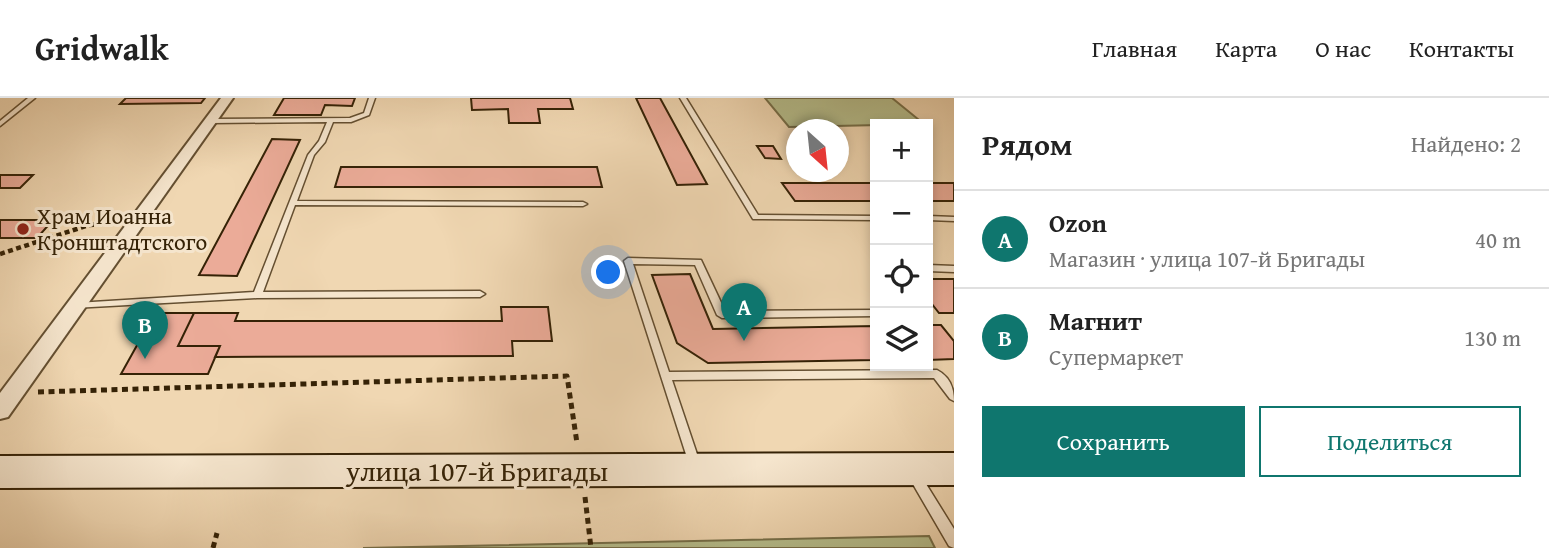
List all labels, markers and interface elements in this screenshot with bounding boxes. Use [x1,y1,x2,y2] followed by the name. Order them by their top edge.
[35,24,169,72] text: Gridwalk
[1092,31,1177,66] text: Главная
[1215,31,1277,66] text: Карта
[1315,31,1371,66] text: О нас
[1409,31,1514,66] text: Контакты
[786,119,849,182] north arrow
[870,119,933,371] map controls
[870,119,933,182] button: +
[982,122,1073,166] text: Рядом
[1411,127,1521,160] text: Найдено: 2
[870,182,933,245] button: −
[37,199,207,258] place label: Храм Иоанна Кронштадтского
[1049,203,1107,242] text: Ozon
[15,221,31,237] marker: Храм Иоанна Кронштадтского
[998,223,1012,256] text: A
[1475,223,1521,256] text: 40 m
[1049,242,1365,275] text: Магазин · улица 107-й Бригады
[870,245,933,308] button: locate
[591,255,625,289] your location
[721,283,767,341] pin: A
[122,301,168,359] pin: B
[1049,301,1142,340] text: Магнит
[870,308,933,371] button: layers
[998,321,1012,354] text: B
[1464,321,1521,354] text: 130 m
[1049,340,1183,373] text: Супермаркет
[982,406,1245,477] button: Сохранить
[1259,406,1521,477] button: Поделиться
[345,450,608,491] street label: улица 107-й Бригады

